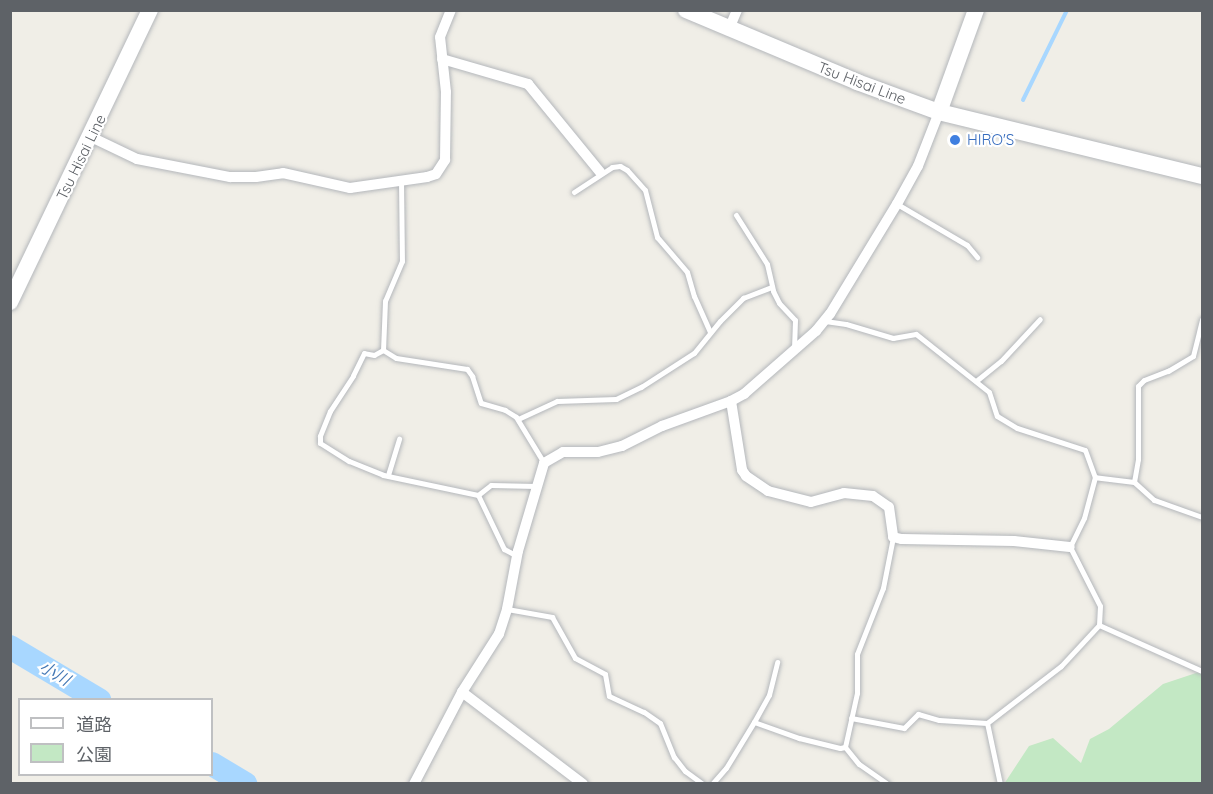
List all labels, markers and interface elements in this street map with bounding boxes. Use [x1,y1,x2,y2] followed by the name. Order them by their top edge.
[815,58,909,108] street label: Tsu Hisai Line
[53,111,109,203] street label: Tsu Hisai Line
[967,131,1014,149] place label: HIRO'S
[948,133,962,147] marker: HIRO'S
[36,657,74,689] water label: 小川
[18,698,213,776] legend
[76,713,112,736] text: 道路
[76,743,112,766] text: 公園

